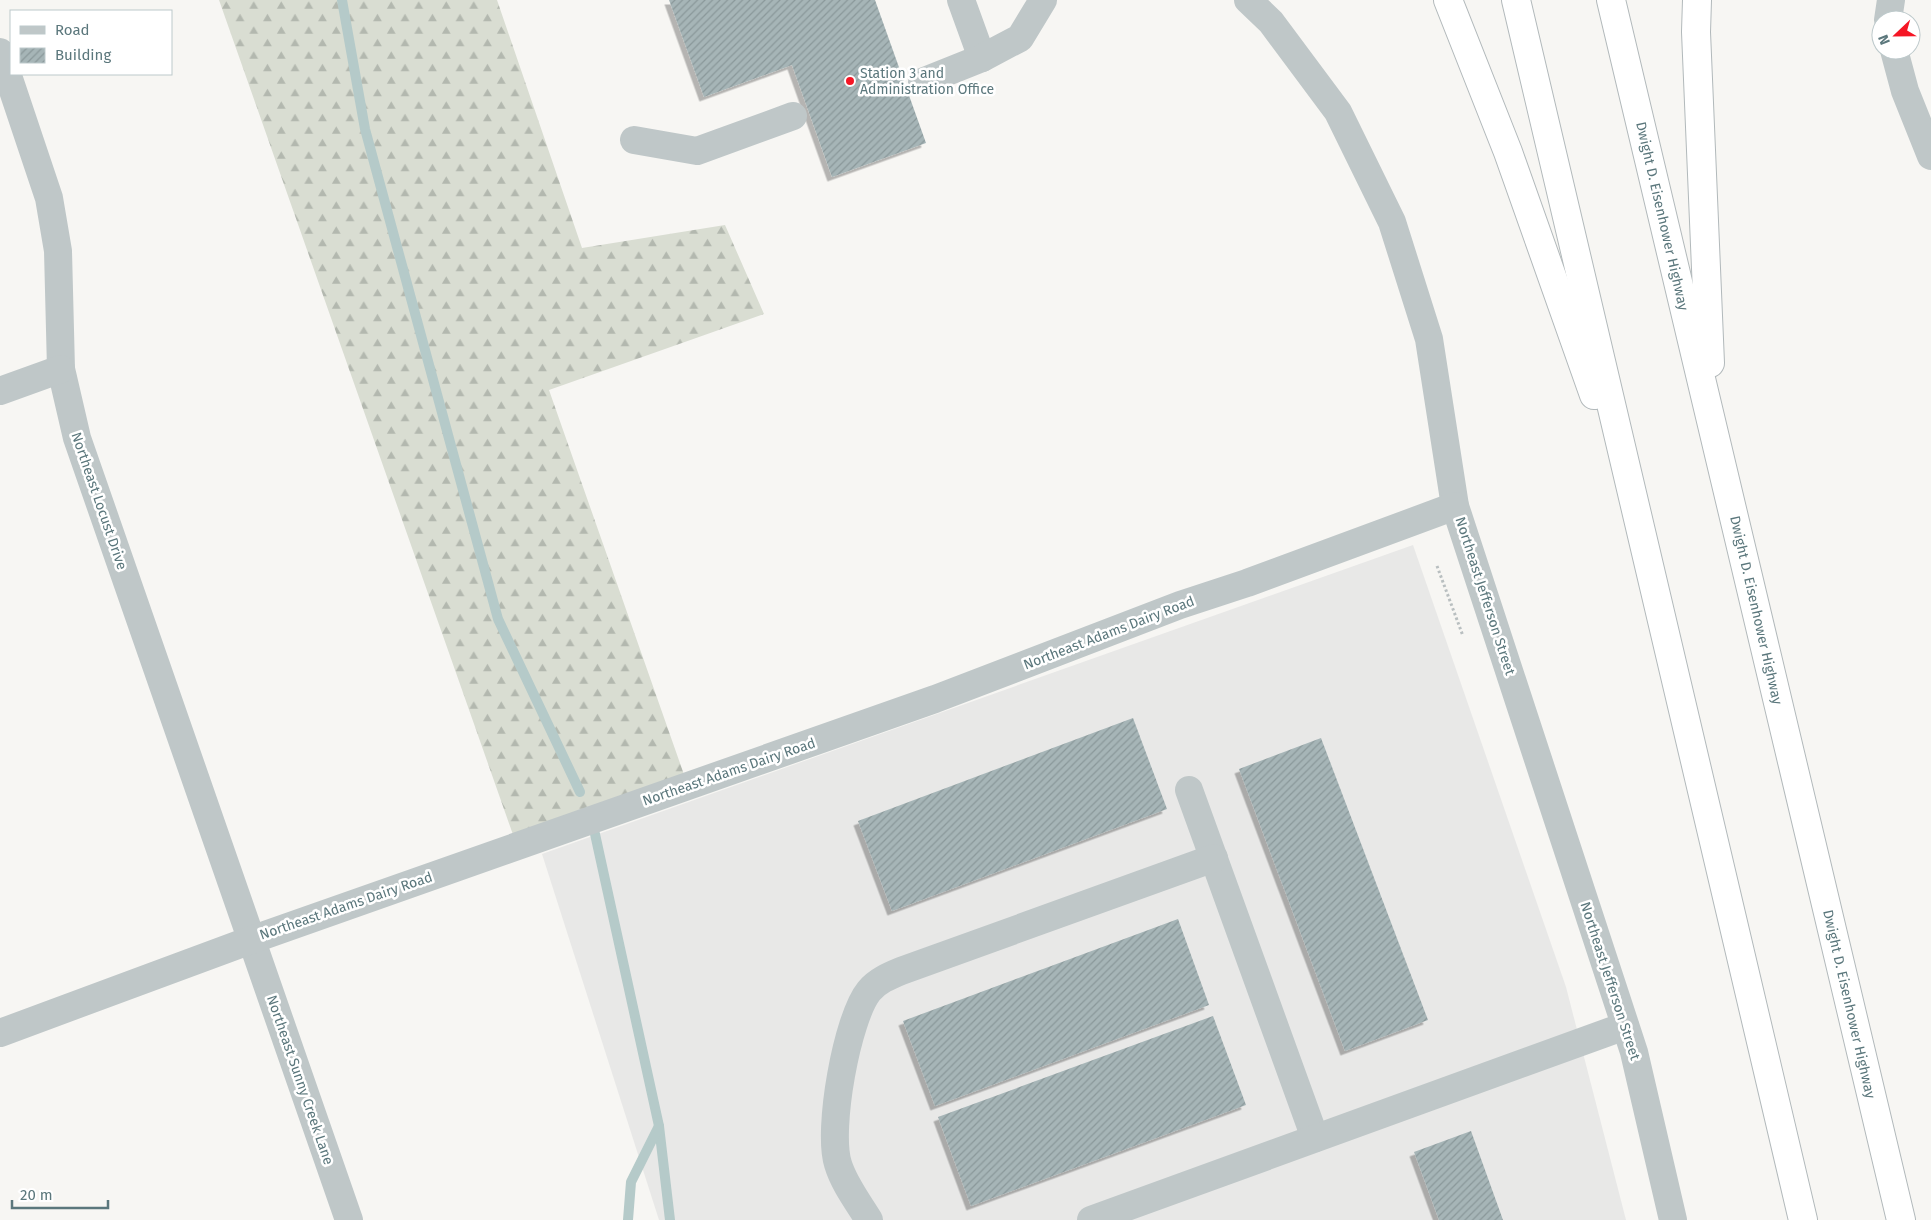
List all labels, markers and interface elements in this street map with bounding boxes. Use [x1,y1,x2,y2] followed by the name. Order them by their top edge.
[10,10,172,75] legend
[1871,10,1921,60] north arrow
[55,21,90,39] text: Road
[1875,32,1894,47] text: N
[55,46,111,64] text: Building
[860,65,994,98] place label: Station 3 and Administration Office
[844,75,856,87] marker: Station 3 and Administration Office
[1632,120,1692,312] street label: Dwight D. Eisenhower Highway
[67,430,131,572] street label: Northeast Locust Drive
[1726,514,1786,706] street label: Dwight D. Eisenhower Highway
[1451,515,1519,678] street label: Northeast Jefferson Street
[1021,593,1197,673] street label: Northeast Adams Dairy Road
[640,734,818,810] street label: Northeast Adams Dairy Road
[257,868,435,944] street label: Northeast Adams Dairy Road
[1576,900,1644,1063] street label: Northeast Jefferson Street
[1819,908,1879,1100] street label: Dwight D. Eisenhower Highway
[263,993,337,1167] street label: Northeast Sunny Creek Lane
[12,1178,109,1210] scale bar
[20,1186,53,1204] text: 20 m

